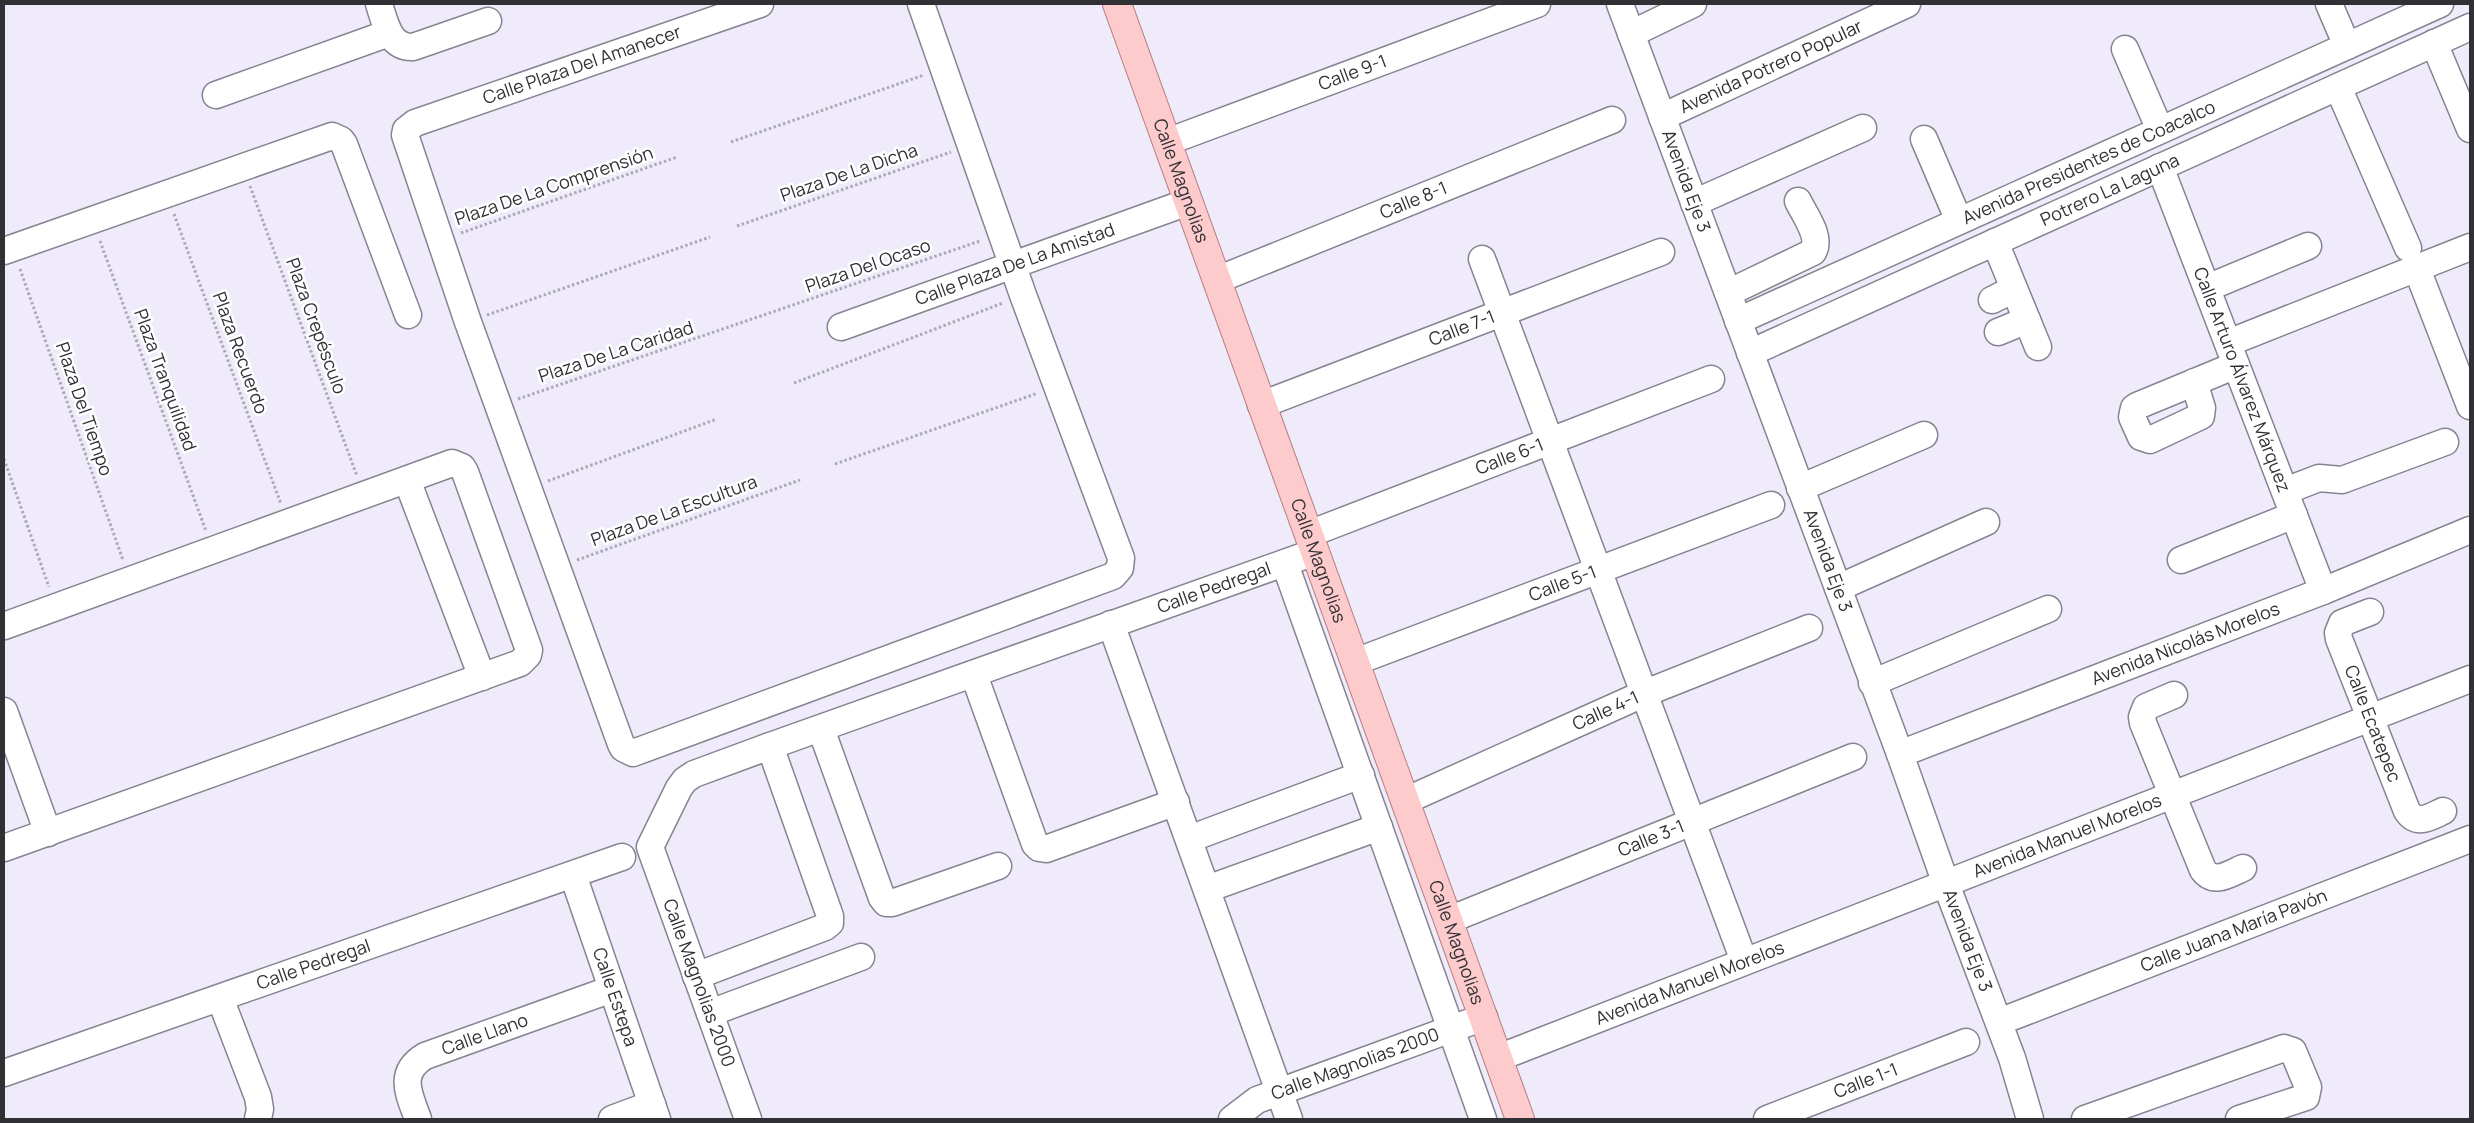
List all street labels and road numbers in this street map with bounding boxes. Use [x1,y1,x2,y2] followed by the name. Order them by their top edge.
[1675,13,1866,118] street label: Avenida Potrero Popular
[479,19,684,109] street label: Calle Plaza Del Amanecer
[1315,48,1390,96] street label: Calle 9-1
[1958,94,2219,229] street label: Avenida Presidentes de Coacalco
[1148,115,1215,246] street label: Calle Magnolias
[1657,126,1717,235] street label: Avenida Eje 3
[777,137,920,207] street label: Plaza De La Dicha
[451,140,656,230] street label: Plaza De La Comprensión
[2036,147,2183,231] street label: Potrero La Laguna
[1376,175,1450,224] street label: Calle 8-1
[912,216,1118,310] street label: Calle Plaza De La Amistad
[802,232,934,298] street label: Plaza Del Ocaso
[281,254,353,397] street label: Plaza Crepésculo
[2189,264,2297,495] street label: Calle Arturo Álvarez Márquez
[208,288,274,417] street label: Plaza Recuerdo
[1425,304,1498,351] street label: Calle 7-1
[129,305,203,454] street label: Plaza Tranquilidad
[535,315,696,387] street label: Plaza De La Caridad
[51,339,119,479] street label: Plaza Del Tiempo
[1472,432,1547,480] street label: Calle 6-1
[587,469,760,551] street label: Plaza De La Escultura
[1286,495,1353,626] street label: Calle Magnolias
[1799,505,1859,615] street label: Avenida Eje 3
[1154,556,1274,618] street label: Calle Pedregal
[1525,559,1600,606] street label: Calle 5-1
[2088,596,2283,690] street label: Avenida Nicolás Morelos
[2339,661,2407,785] street label: Calle Ecatepec
[1568,684,1642,735] street label: Calle 4-1
[1969,787,2165,883] street label: Avenida Manuel Morelos
[1614,813,1688,862] street label: Calle 3-1
[1424,877,1491,1008] street label: Calle Magnolias
[2137,883,2330,977] street label: Calle Juana María Pavón
[1938,886,1999,995] street label: Avenida Eje 3
[658,895,742,1070] street label: Calle Magnolias 2000
[253,933,374,995] street label: Calle Pedregal
[1592,935,1787,1030] street label: Avenida Manuel Morelos
[588,944,644,1049] street label: Calle Estepa
[438,1007,531,1060] street label: Calle Llano
[1268,1021,1442,1105] street label: Calle Magnolias 2000
[1830,1057,1901,1103] street label: Calle 1-1

